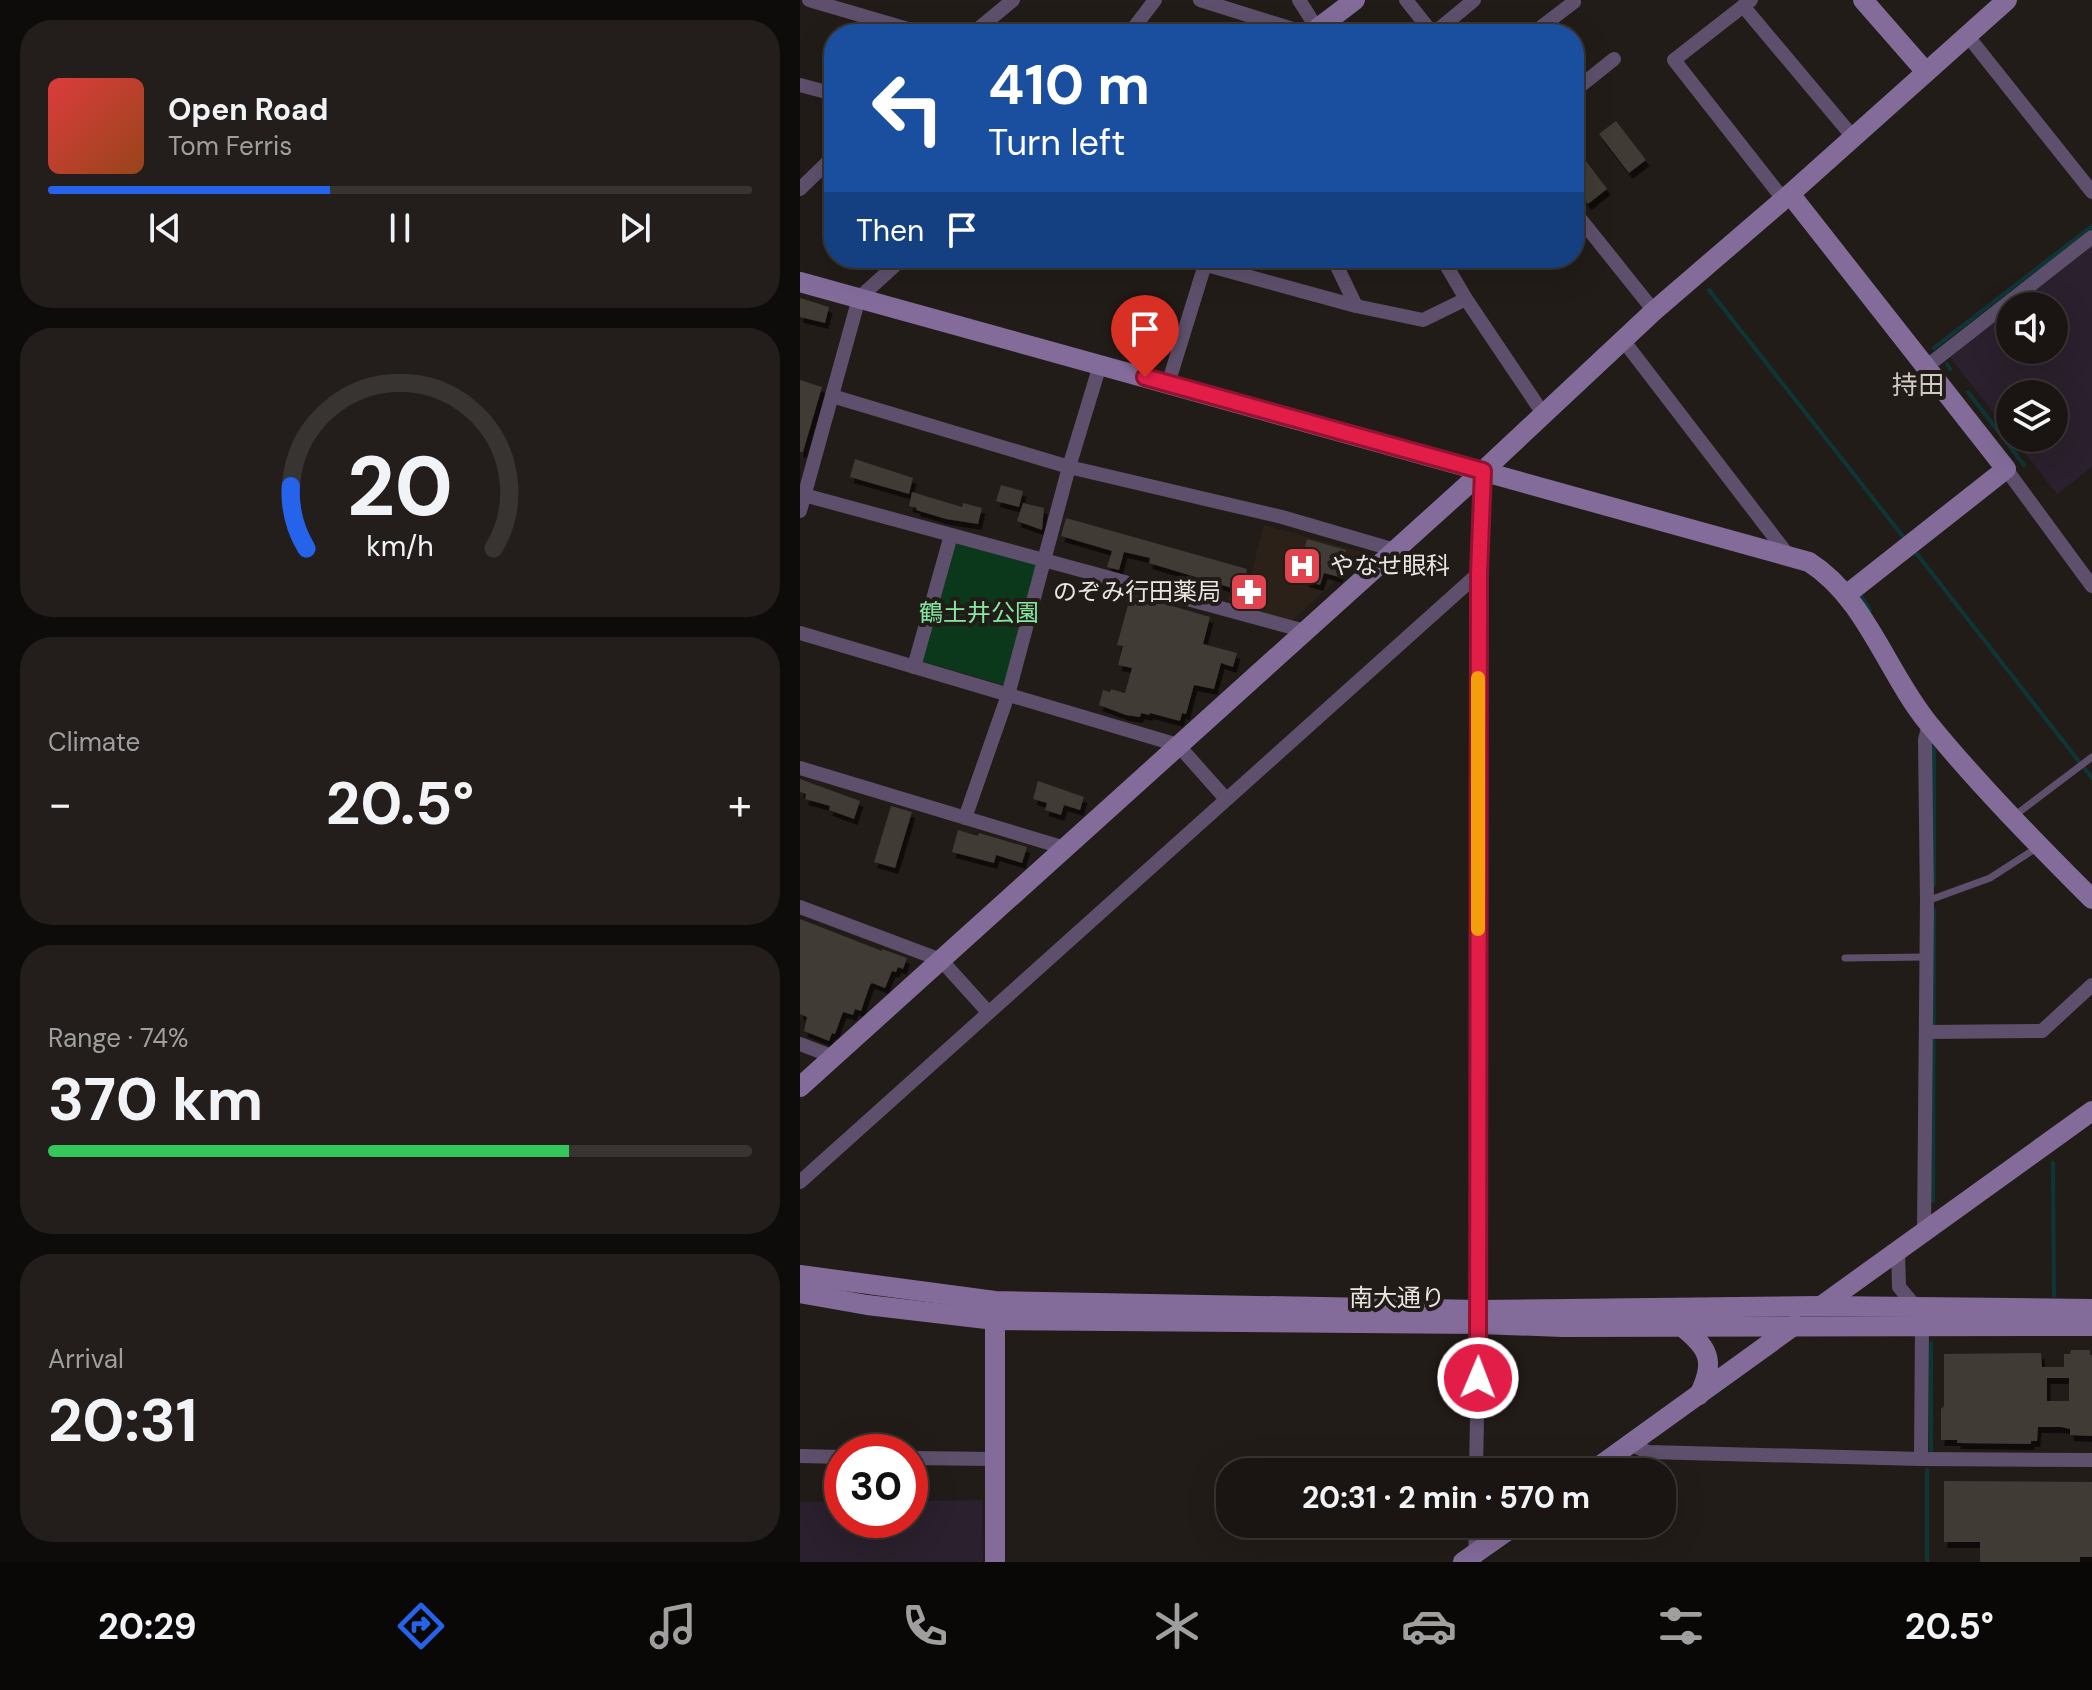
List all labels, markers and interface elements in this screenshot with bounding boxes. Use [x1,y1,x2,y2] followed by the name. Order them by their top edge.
[988,48,1150,121] text: 410 m
[856,56,960,160] icon: left
[168,90,328,129] text: Open Road
[988,119,1125,166] text: Turn left
[168,129,292,163] text: Tom Ferris
[143,206,187,250] icon: previous
[378,206,422,250] icon: pause
[613,206,657,250] icon: next
[940,208,984,252] icon: arrive
[856,211,924,250] text: Then
[1996,292,2068,452] map controls
[1996,292,2068,364] button: sound
[1111,295,1179,377] pin
[1123,307,1167,351] icon: arrive
[1892,368,1944,402] district label: 持田
[1996,380,2068,452] button: layers
[347,431,453,540] text: 20
[366,528,434,565] text: km/h
[1281,545,1323,587] hospital icon: やなせ眼科
[1330,550,1450,581] place label: やなせ眼科
[1228,571,1270,613] pharmacy icon: のぞみ行田薬局
[1053,576,1221,607] place label: のぞみ行田薬局
[919,597,1039,628] park label: 鶴土井公園
[48,725,140,759] text: Climate
[326,764,474,843] text: 20.5°
[48,775,72,833] text: −
[728,775,752,833] text: +
[48,1021,188,1055] text: Range · 74%
[48,1060,263,1139] text: 370 km
[1349,1282,1445,1313] street label: 南大通り
[1436,1336,1520,1420] position arrow
[48,1342,124,1376] text: Arrival
[48,1381,197,1460] text: 20:31
[824,1434,928,1538] speed limit sign: 30
[1302,1478,1590,1517] text: 20:31 · 2 min · 570 m
[393,1598,449,1654] icon: directions
[645,1598,701,1654] icon: music
[897,1598,953,1654] icon: phone
[1149,1598,1205,1654] icon: climate
[1401,1598,1457,1654] icon: car
[1653,1598,1709,1654] icon: filters
[98,1603,197,1650] text: 20:29
[1905,1603,1994,1650] text: 20.5°

